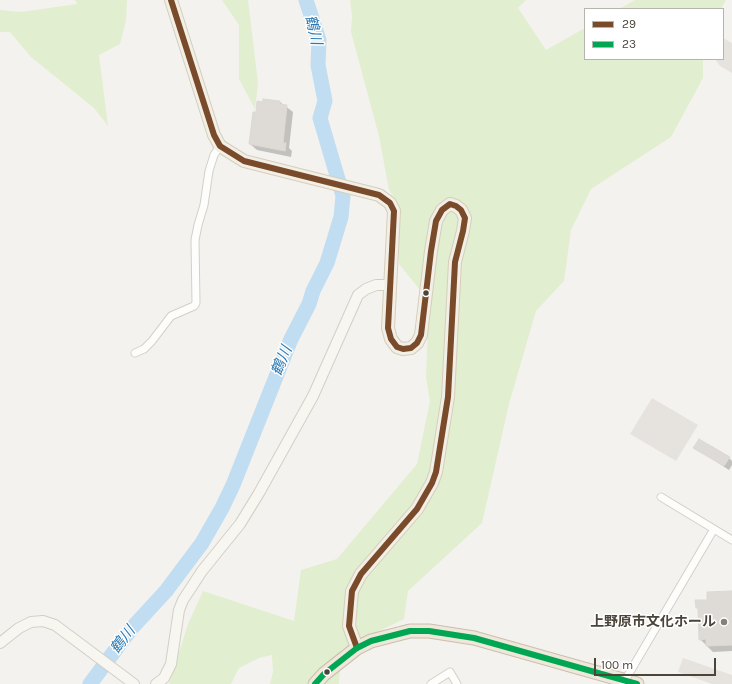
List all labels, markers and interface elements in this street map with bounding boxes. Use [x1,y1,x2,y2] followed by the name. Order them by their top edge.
[584,8,724,60] legend
[301,13,325,47] water label: 鶴川
[622,17,636,31] text: 29
[622,37,636,51] text: 23
[421,288,431,298] unlabelled marker
[268,344,296,378] water label: 鶴川
[590,614,716,630] place label: 上野原市文化ホール
[719,617,729,627] marker: 上野原市文化ホール
[107,623,139,657] water label: 鶴川
[596,650,718,676] scale bar
[601,658,633,672] text: 100 m
[322,667,332,677] unlabelled marker

